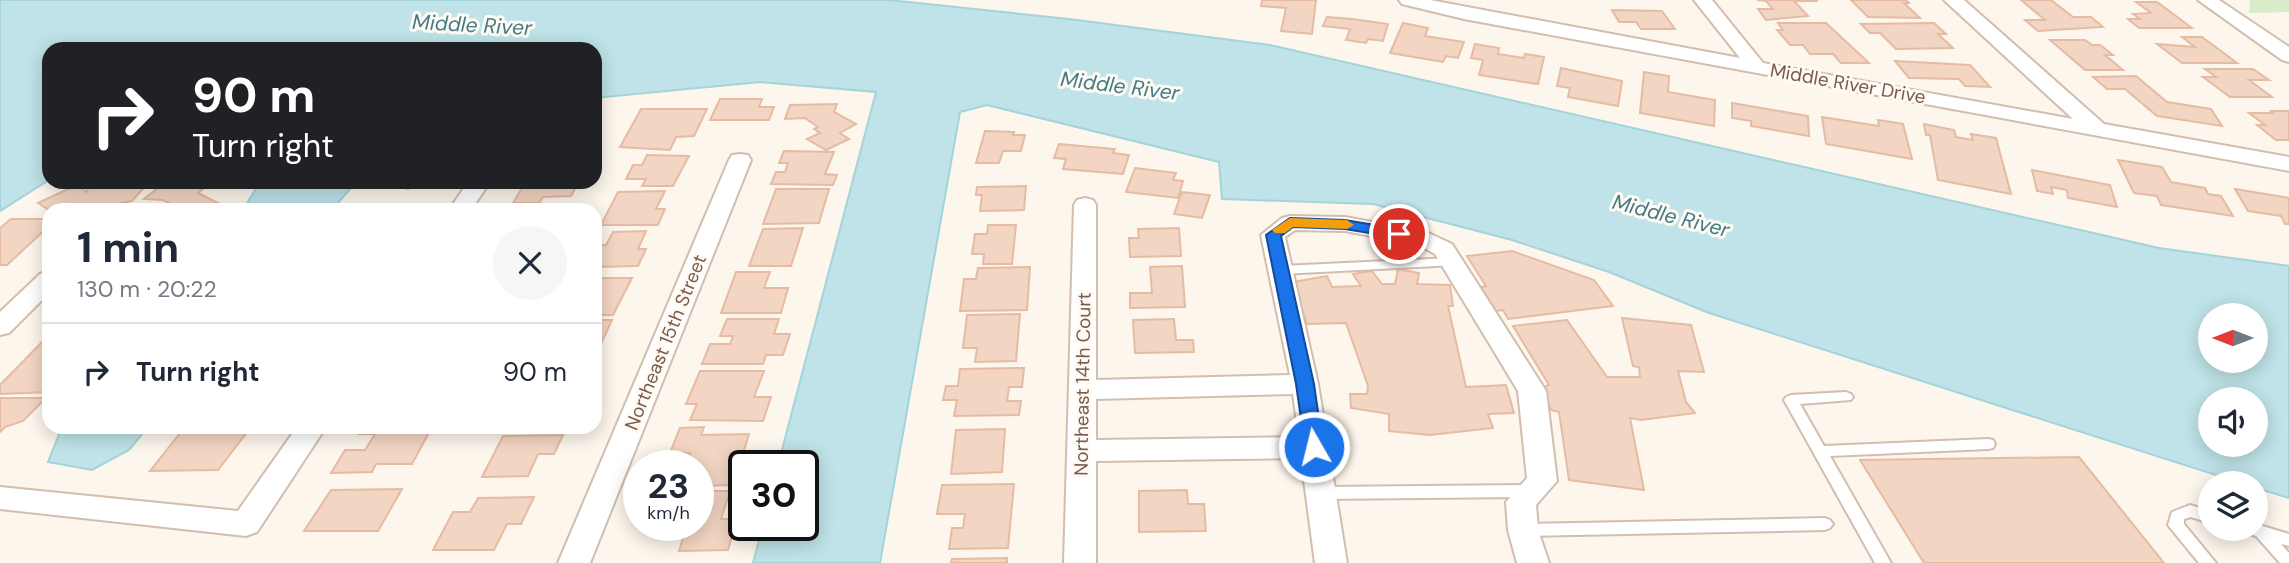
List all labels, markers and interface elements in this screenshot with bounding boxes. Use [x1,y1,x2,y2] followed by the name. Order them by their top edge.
[411,8,534,42] water label: Middle River
[1768,57,1928,109] street label: Middle River Drive
[192,63,315,127] text: 90 m
[1059,65,1182,107] water label: Middle River
[77,70,168,161] icon: right
[192,125,334,167] text: Turn right
[1610,188,1734,244] water label: Middle River
[1369,204,1429,264] pin
[1380,215,1418,253] icon: arrive
[77,220,179,275] text: 1 min
[493,226,567,300] button: close
[619,251,712,434] street label: Northeast 15th Street
[77,274,217,304] text: 130 m · 20:22
[1068,292,1097,476] street label: Northeast 14th Court
[2198,303,2268,373] north arrow
[2198,303,2268,541] map controls
[77,353,115,391] icon: right
[136,355,260,389] text: Turn right
[503,355,567,389] text: 90 m
[2198,387,2268,457] button: sound
[1277,410,1351,484] position arrow
[728,450,819,541] speed limit sign: 30
[648,463,689,509] text: 23
[2198,471,2268,541] button: layers
[647,501,690,525] text: km/h

